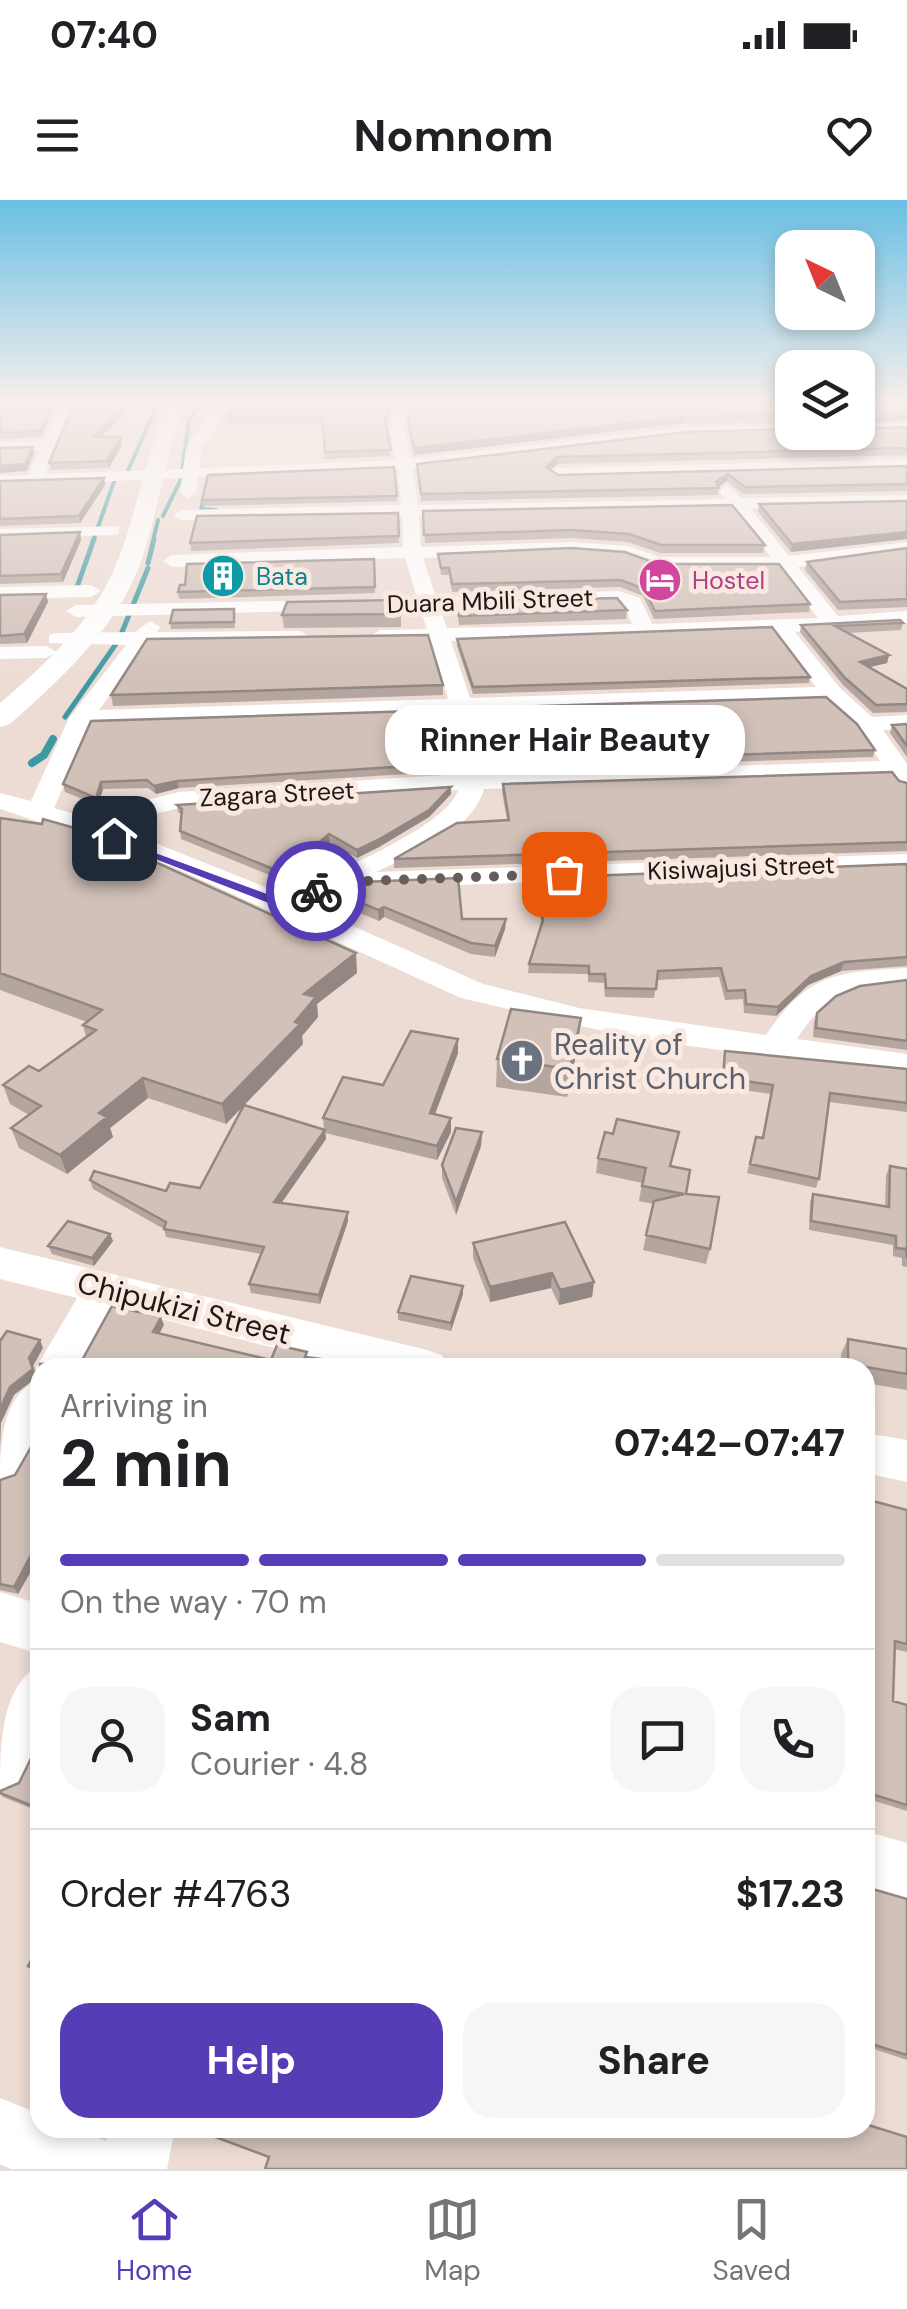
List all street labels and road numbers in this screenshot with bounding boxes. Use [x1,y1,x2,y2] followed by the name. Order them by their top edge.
[386,581,594,621] street label: Duara Mbili Street
[199,773,355,815] street label: Zagara Street
[647,848,835,888] street label: Kisiwajusi Street
[73,1263,295,1353] street label: Chipukizi Street

